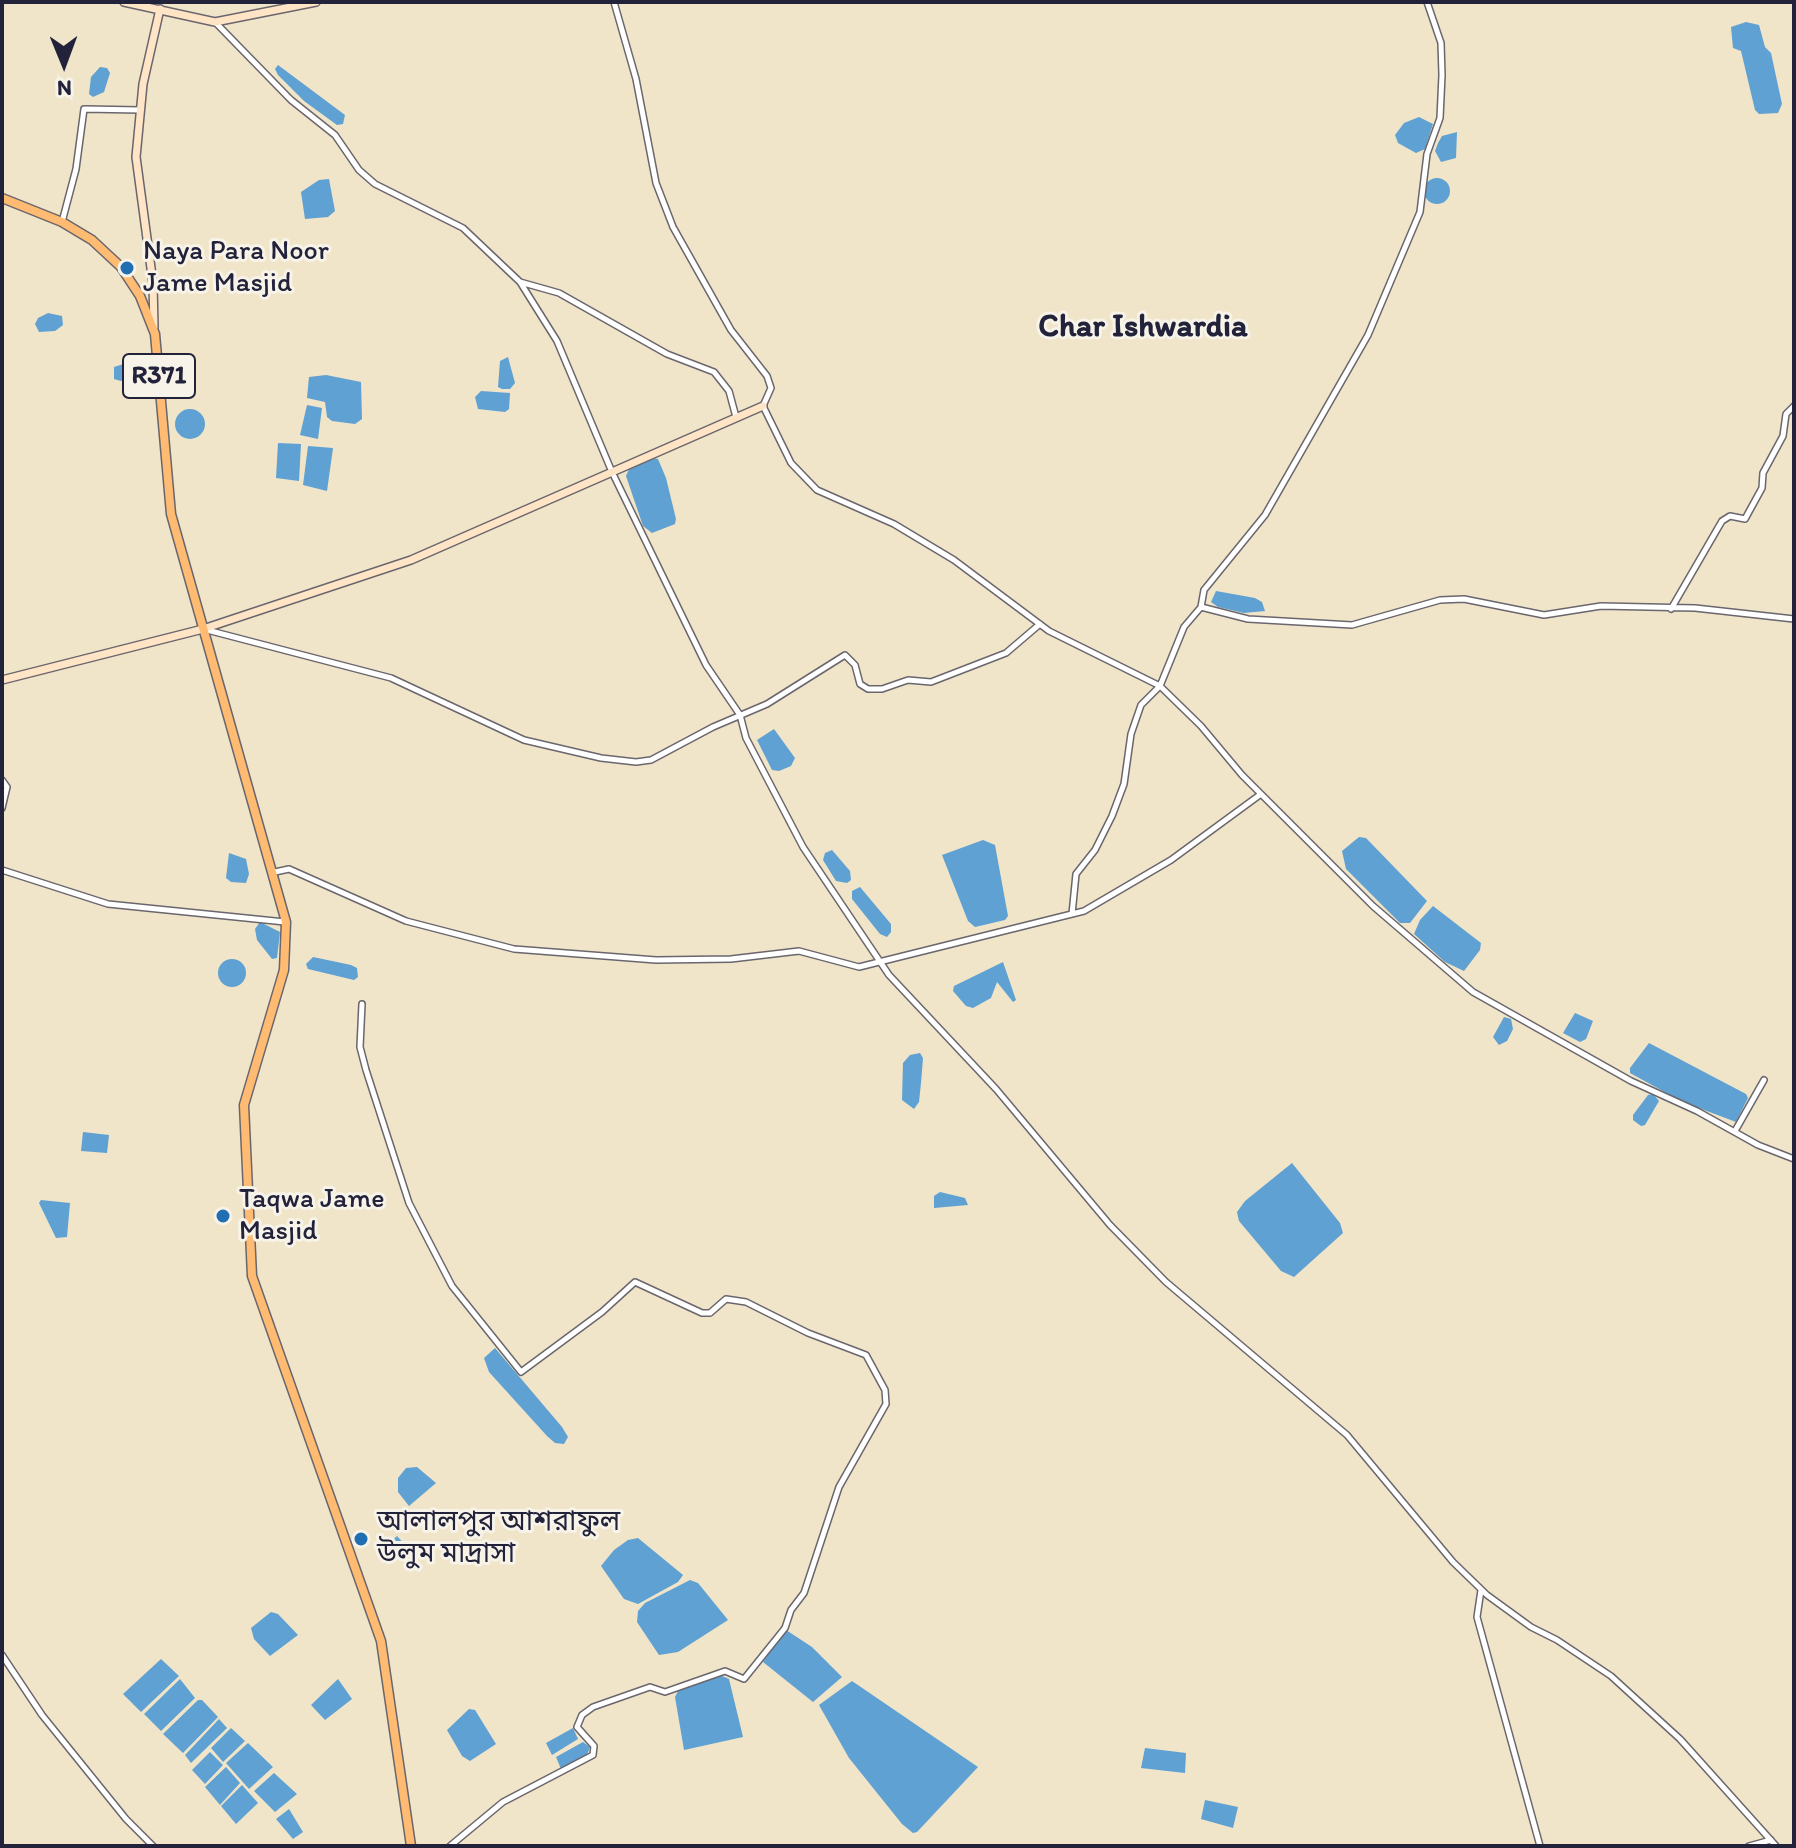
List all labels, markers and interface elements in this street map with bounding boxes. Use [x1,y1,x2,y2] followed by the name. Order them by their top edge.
[24,24,104,104] north arrow
[57,75,72,102] text: N
[143,235,329,301] place label: Naya Para Noor Jame Masjid
[118,259,136,277] marker: Naya Para Noor Jame Masjid
[1038,309,1248,347] district label: Char Ishwardia
[123,354,195,398] road number: R371
[239,1183,385,1249] place label: Taqwa Jame Masjid
[214,1207,232,1225] marker: Taqwa Jame Masjid
[377,1506,620,1572] place label: আলালপুর আশরাফুল উলুম মাদ্রাসা
[352,1530,370,1548] marker: আলালপুর আশরাফুল উলুম মাদ্রাসা

